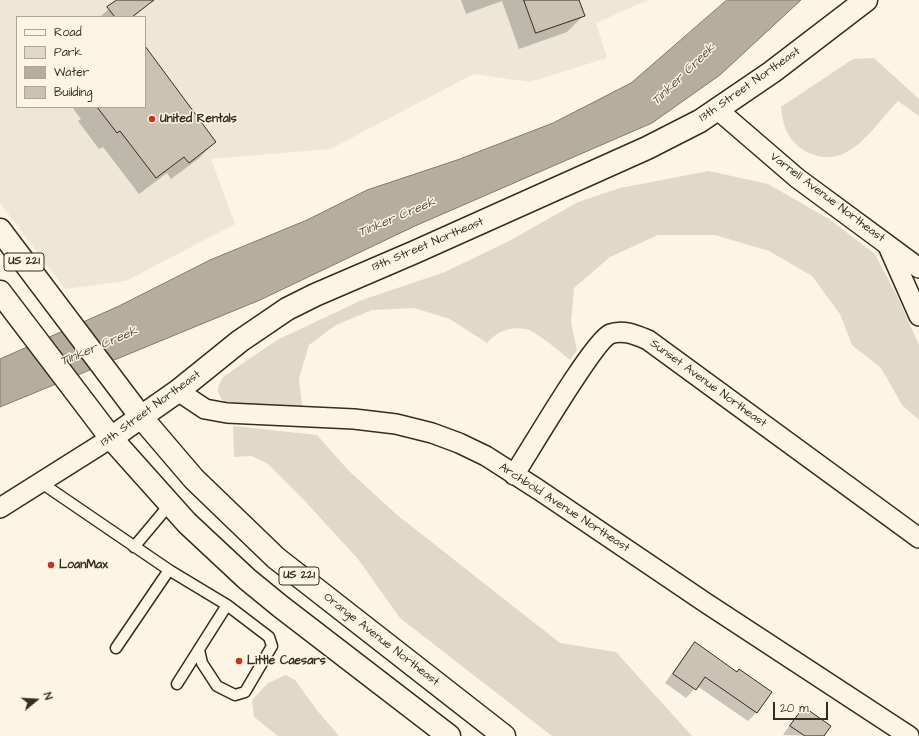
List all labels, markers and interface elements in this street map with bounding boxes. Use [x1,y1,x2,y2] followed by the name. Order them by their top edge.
[16,16,146,108] legend
[54,24,82,41] text: Road
[649,41,719,109] water label: Tinker Creek
[54,44,82,61] text: Park
[697,45,803,125] street label: 13th Street Northeast
[54,64,89,81] text: Water
[54,84,92,101] text: Building
[160,112,237,126] place label: United Rentals
[147,114,157,124] marker: United Rentals
[767,150,887,246] street label: Varnell Avenue Northeast
[356,195,438,241] water label: Tinker Creek
[370,215,486,275] street label: 13th Street Northeast
[4,253,44,271] road number: US 221
[58,324,140,370] water label: Tinker Creek
[647,337,769,431] street label: Sunset Avenue Northeast
[98,368,204,450] street label: 13th Street Northeast
[496,460,632,556] street label: Archbold Avenue Northeast
[59,558,108,572] place label: LoanMax
[46,560,56,570] marker: LoanMax
[279,567,319,585] road number: US 221
[320,590,442,690] street label: Orange Avenue Northeast
[247,654,326,668] place label: Little Caesars
[234,656,244,666] marker: Little Caesars
[16,680,56,720] north arrow
[40,691,56,702] text: N
[775,694,830,720] scale bar
[780,700,809,717] text: 20 m

